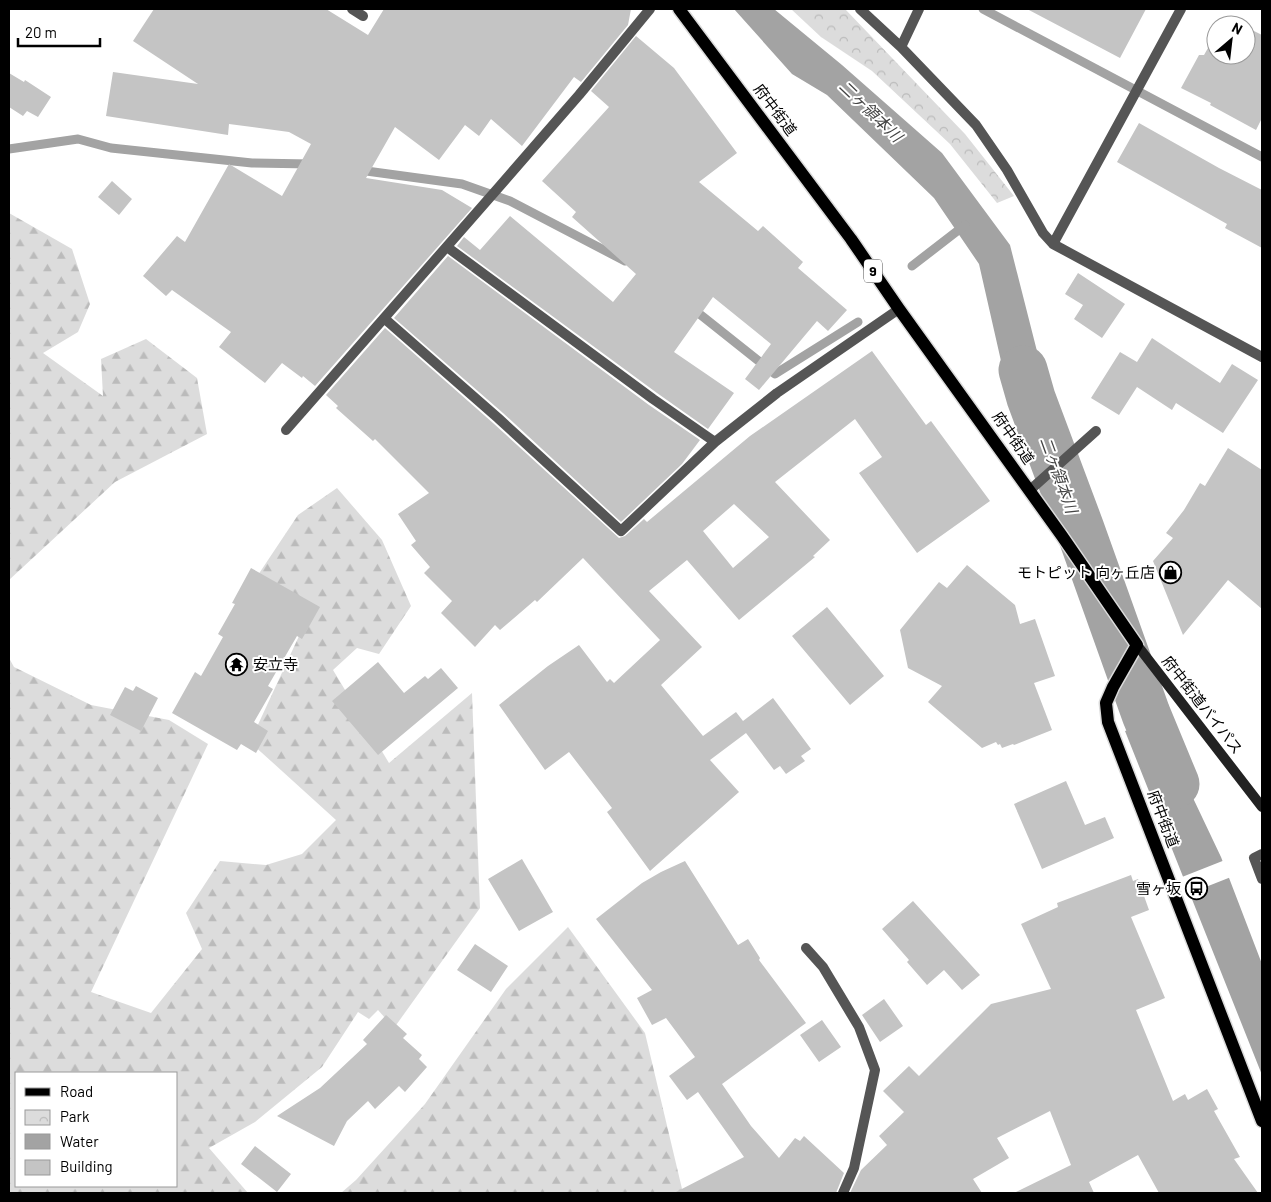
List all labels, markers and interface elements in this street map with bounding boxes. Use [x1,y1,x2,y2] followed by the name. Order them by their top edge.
[18,15,100,47] scale bar
[1206,15,1256,65] north arrow
[1229,18,1245,38] text: N
[25,23,57,41] text: 20 m
[836,76,908,147] water label: 二ヶ領本川
[751,80,801,139] street label: 府中街道
[864,260,882,282] road number: 9
[989,408,1038,467] street label: 府中街道
[1037,434,1083,518] water label: 二ヶ領本川
[1159,561,1183,585] shop icon: モトピット 向ヶ丘店
[1017,563,1155,581] place label: モトピット 向ヶ丘店
[1159,652,1247,757] street label: 府中街道バイパス
[225,653,249,677] temple icon: 安立寺
[253,655,298,673] place label: 安立寺
[1145,787,1183,850] street label: 府中街道
[1185,877,1209,901] bus stop icon: 雪ヶ坂
[1136,879,1181,897] place label: 雪ヶ坂
[15,1072,178,1187] legend
[60,1082,93,1100] text: Road
[60,1107,90,1125] text: Park
[60,1132,99,1150] text: Water
[60,1157,113,1175] text: Building

